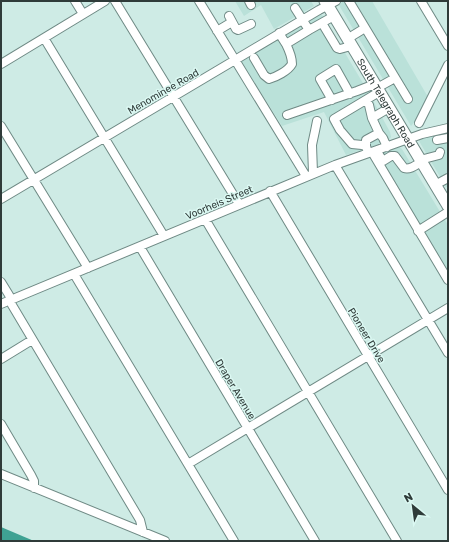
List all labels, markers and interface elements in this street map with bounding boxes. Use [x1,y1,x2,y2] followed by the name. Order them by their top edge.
[354,57,417,151] street label: South Telegraph Road
[126,67,201,117] street label: Menominee Road
[184,183,255,222] street label: Voorheis Street
[345,306,387,365] street label: Pioneer Drive
[212,357,258,422] street label: Draper Avenue
[393,486,433,526] north arrow
[402,490,415,505] text: N

